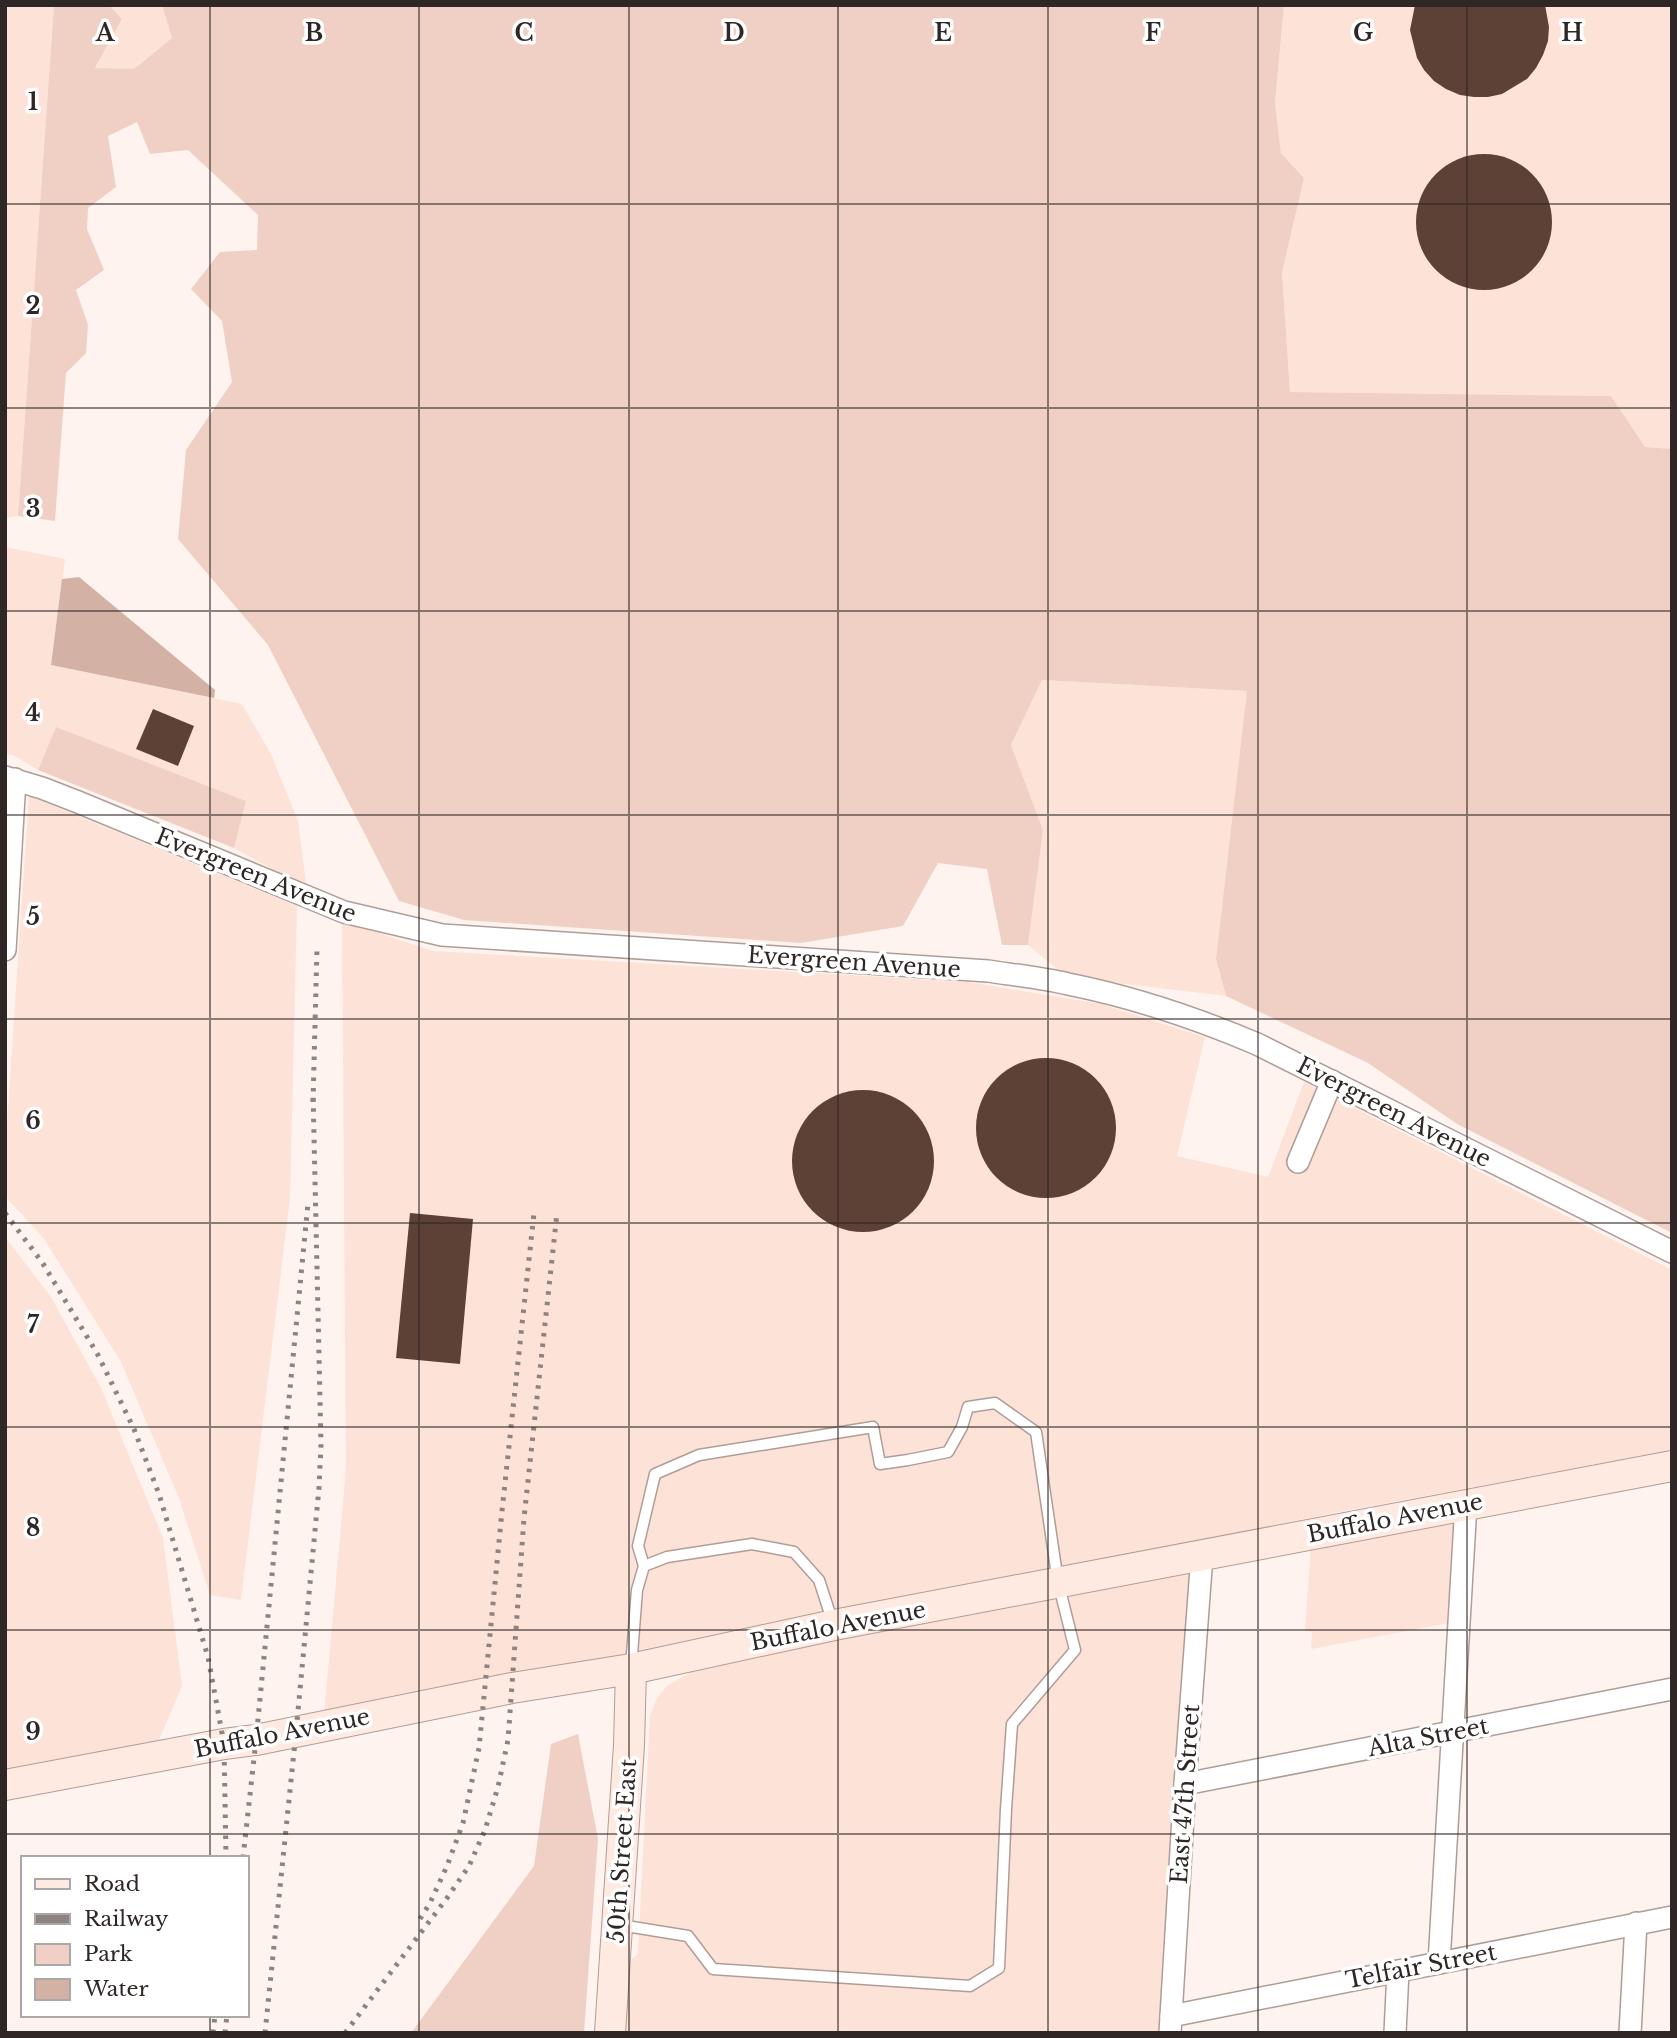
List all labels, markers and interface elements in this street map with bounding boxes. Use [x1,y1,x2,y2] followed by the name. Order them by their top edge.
[95,19,116,47] text: A
[305,19,323,47] text: B
[515,19,533,47] text: C
[723,19,745,47] text: D
[934,19,952,47] text: E
[1145,19,1161,47] text: F
[1353,19,1373,47] text: G
[1561,19,1583,47] text: H
[28,88,38,116] text: 1
[26,292,40,320] text: 2
[26,495,40,523] text: 3
[25,699,41,727] text: 4
[152,822,360,928] street label: Evergreen Avenue
[26,903,40,931] text: 5
[746,941,962,983] street label: Evergreen Avenue
[1292,1051,1496,1173] street label: Evergreen Avenue
[25,1107,41,1135] text: 6
[27,1311,40,1339] text: 7
[1305,1487,1485,1549] street label: Buffalo Avenue
[26,1514,40,1542] text: 8
[748,1595,928,1657] street label: Buffalo Avenue
[192,1702,372,1764] street label: Buffalo Avenue
[1165,1703,1205,1885] street label: East 47th Street
[1364,1712,1491,1763] street label: Alta Street
[25,1718,41,1746] text: 9
[602,1757,642,1944] street label: 50th Street East
[21,1856,248,2017] legend
[84,1871,140,1897] text: Road
[84,1906,169,1932] text: Railway
[1343,1938,1499,1994] street label: Telfair Street
[84,1941,133,1967] text: Park
[83,1976,148,2002] text: Water

